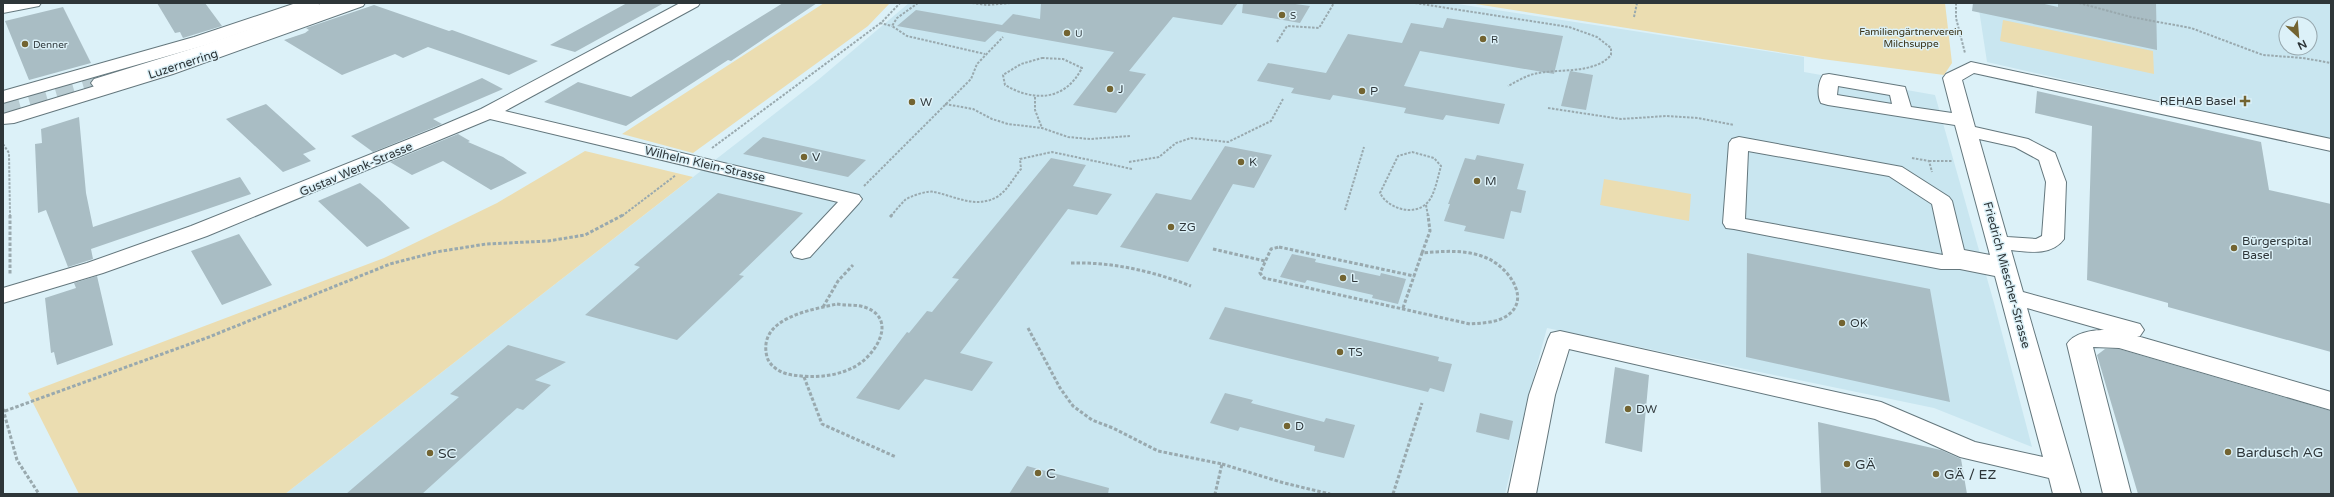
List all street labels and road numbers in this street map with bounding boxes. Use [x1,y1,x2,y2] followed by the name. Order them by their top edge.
[146,46,220,82] street label: Luzernerring
[298,139,415,199] street label: Gustav Wenk-Strasse
[643,143,767,185] street label: Wilhelm Klein-Strasse
[1981,200,2033,350] street label: Friedrich Miescher-Strasse

